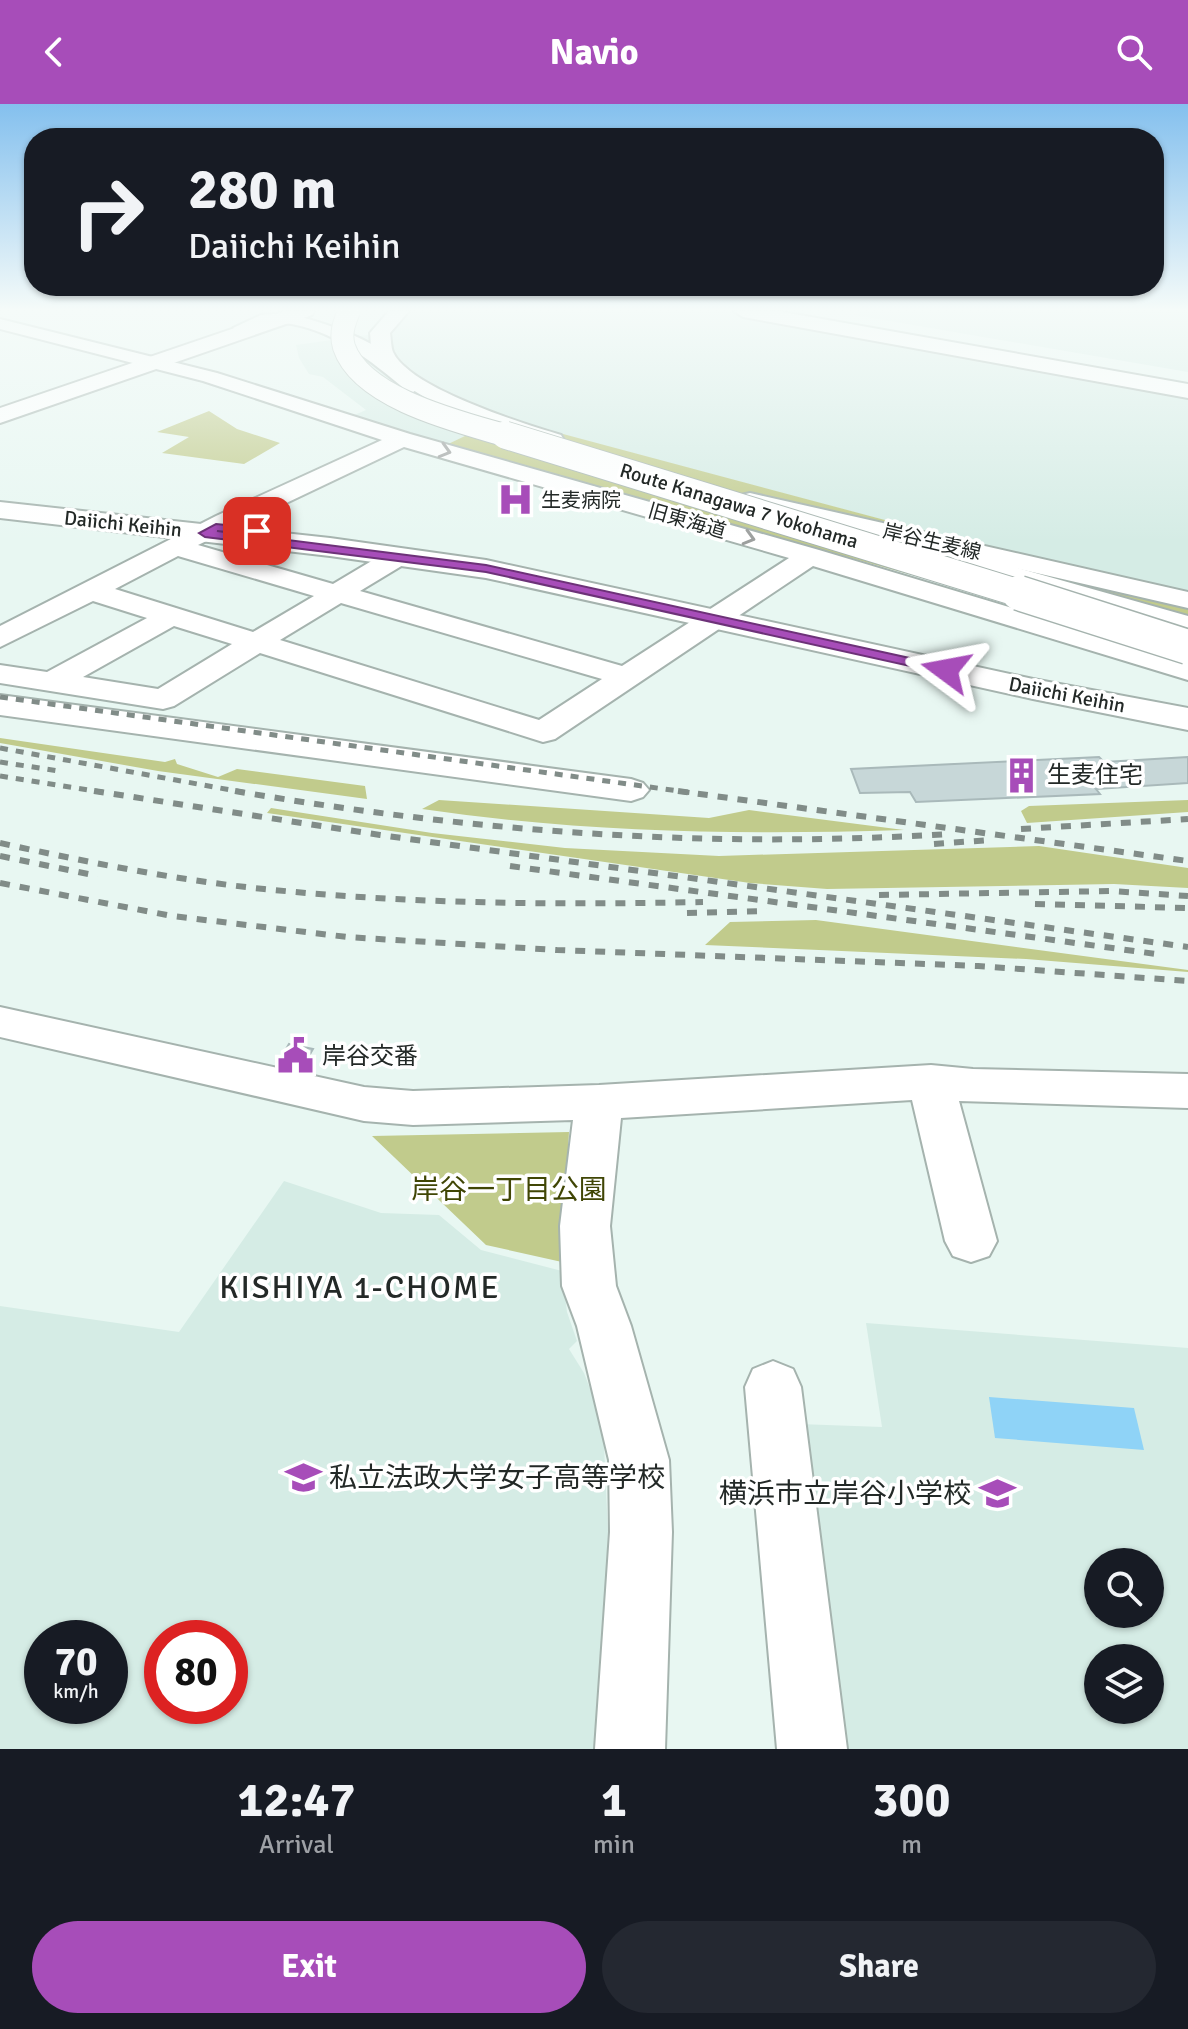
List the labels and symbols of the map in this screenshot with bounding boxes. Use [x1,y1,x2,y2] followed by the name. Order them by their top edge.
[438,442,452,459] one-way arrow
[617,458,861,554] street label: Route Kanagawa 7 Yokohama
[496,481,534,519] hospital icon: 生麦病院
[541,488,621,513] place label: 生麦病院
[223,497,291,565] pin
[645,498,729,544] street label: 旧東海道
[63,505,183,543] street label: Daiichi Keihin
[880,519,984,565] street label: 岸谷生麦線
[742,529,756,546] one-way arrow
[904,628,988,712] position arrow
[1007,671,1127,719] street label: Daiichi Keihin
[1002,756,1040,794] building icon: 生麦住宅
[1047,760,1143,790] place label: 生麦住宅
[277,1037,315,1075] public building icon: 岸谷交番
[322,1041,418,1071] place label: 岸谷交番
[411,1173,607,1207] park label: 岸谷一丁目公園
[219,1268,501,1307] district label: KISHIYA 1-CHOME
[284,1459,322,1497] school or university icon: 私立法政大学女子高等学校
[329,1461,665,1495] place label: 私立法政大学女子高等学校
[978,1475,1016,1513] school or university icon: 横浜市立岸谷小学校
[719,1477,971,1511] place label: 横浜市立岸谷小学校
[144,1620,248,1724] speed limit sign: 80

